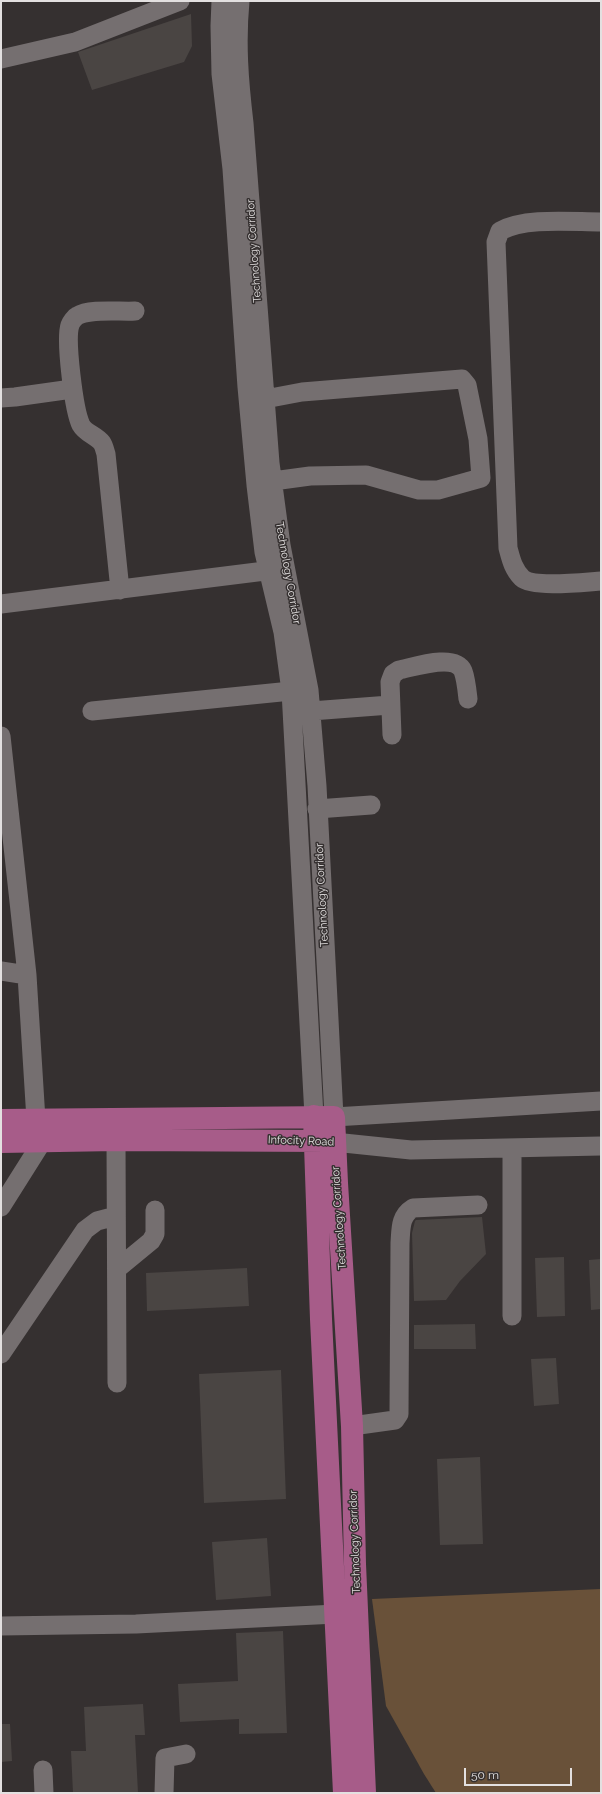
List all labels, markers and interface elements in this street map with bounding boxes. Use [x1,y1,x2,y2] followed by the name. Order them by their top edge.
[244,199,264,303] street label: Technology Corridor
[272,521,304,625] street label: Technology Corridor
[313,843,331,947] street label: Technology Corridor
[268,1133,334,1149] street label: Infocity Road
[329,1166,349,1270] street label: Technology Corridor
[347,1490,363,1594] street label: Technology Corridor
[466,1760,574,1786] scale bar
[471,1768,499,1782] text: 50 m

